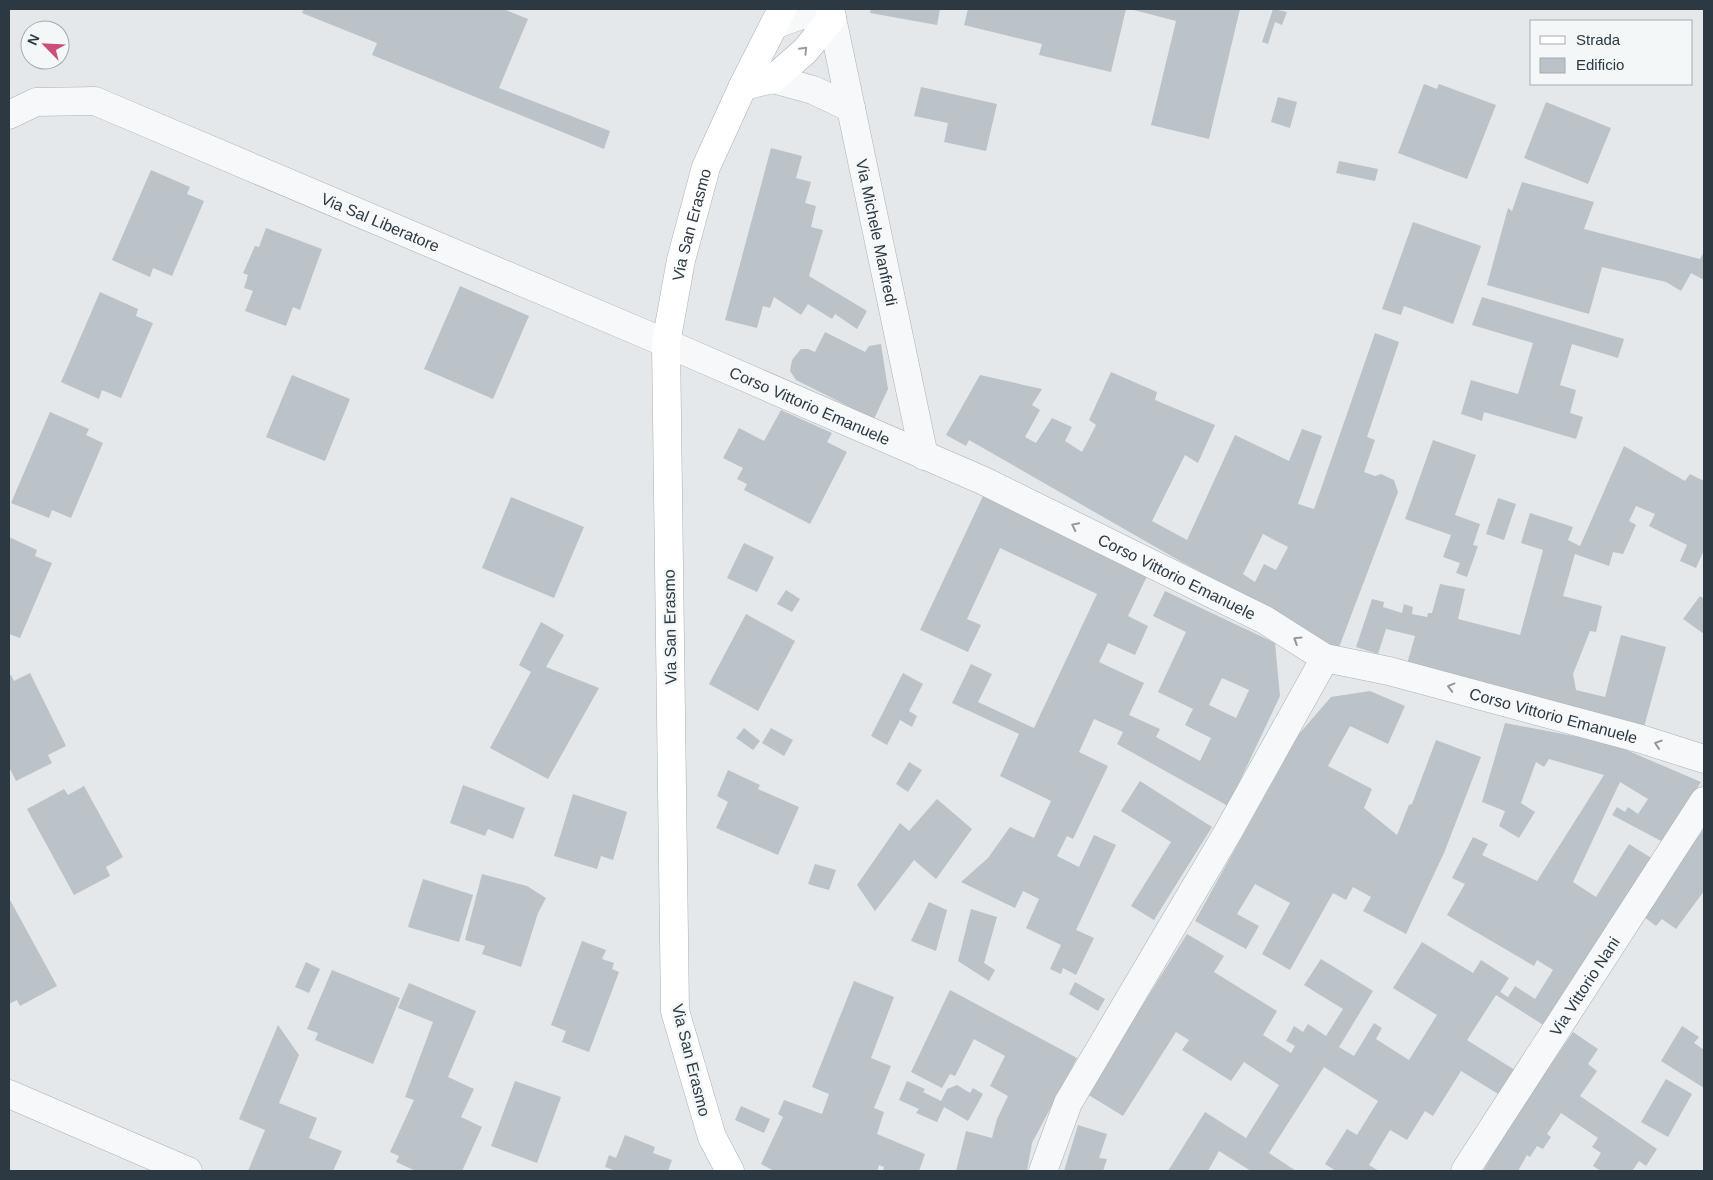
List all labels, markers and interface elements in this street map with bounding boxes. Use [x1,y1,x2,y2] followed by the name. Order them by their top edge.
[20,20,70,70] north arrow
[1530,20,1693,85] legend
[1576,31,1621,48] text: Strada
[24,32,42,48] text: N
[798,47,807,56] one-way arrow
[1576,56,1624,73] text: Edificio
[853,158,901,307] street label: Via Michele Manfredi
[669,166,714,282] street label: Via San Erasmo
[319,189,442,255] street label: Via Sal Liberatore
[727,363,893,448] street label: Corso Vittorio Emanuele
[1071,522,1080,532] one-way arrow
[1095,530,1258,622] street label: Corso Vittorio Emanuele
[660,569,680,685] street label: Via San Erasmo
[1293,637,1302,646] one-way arrow
[1447,683,1455,693] one-way arrow
[1468,685,1639,746] street label: Corso Vittorio Emanuele
[1654,740,1663,750] one-way arrow
[1546,934,1623,1039] street label: Via Vittorio Nani
[669,1002,713,1118] street label: Via San Erasmo

